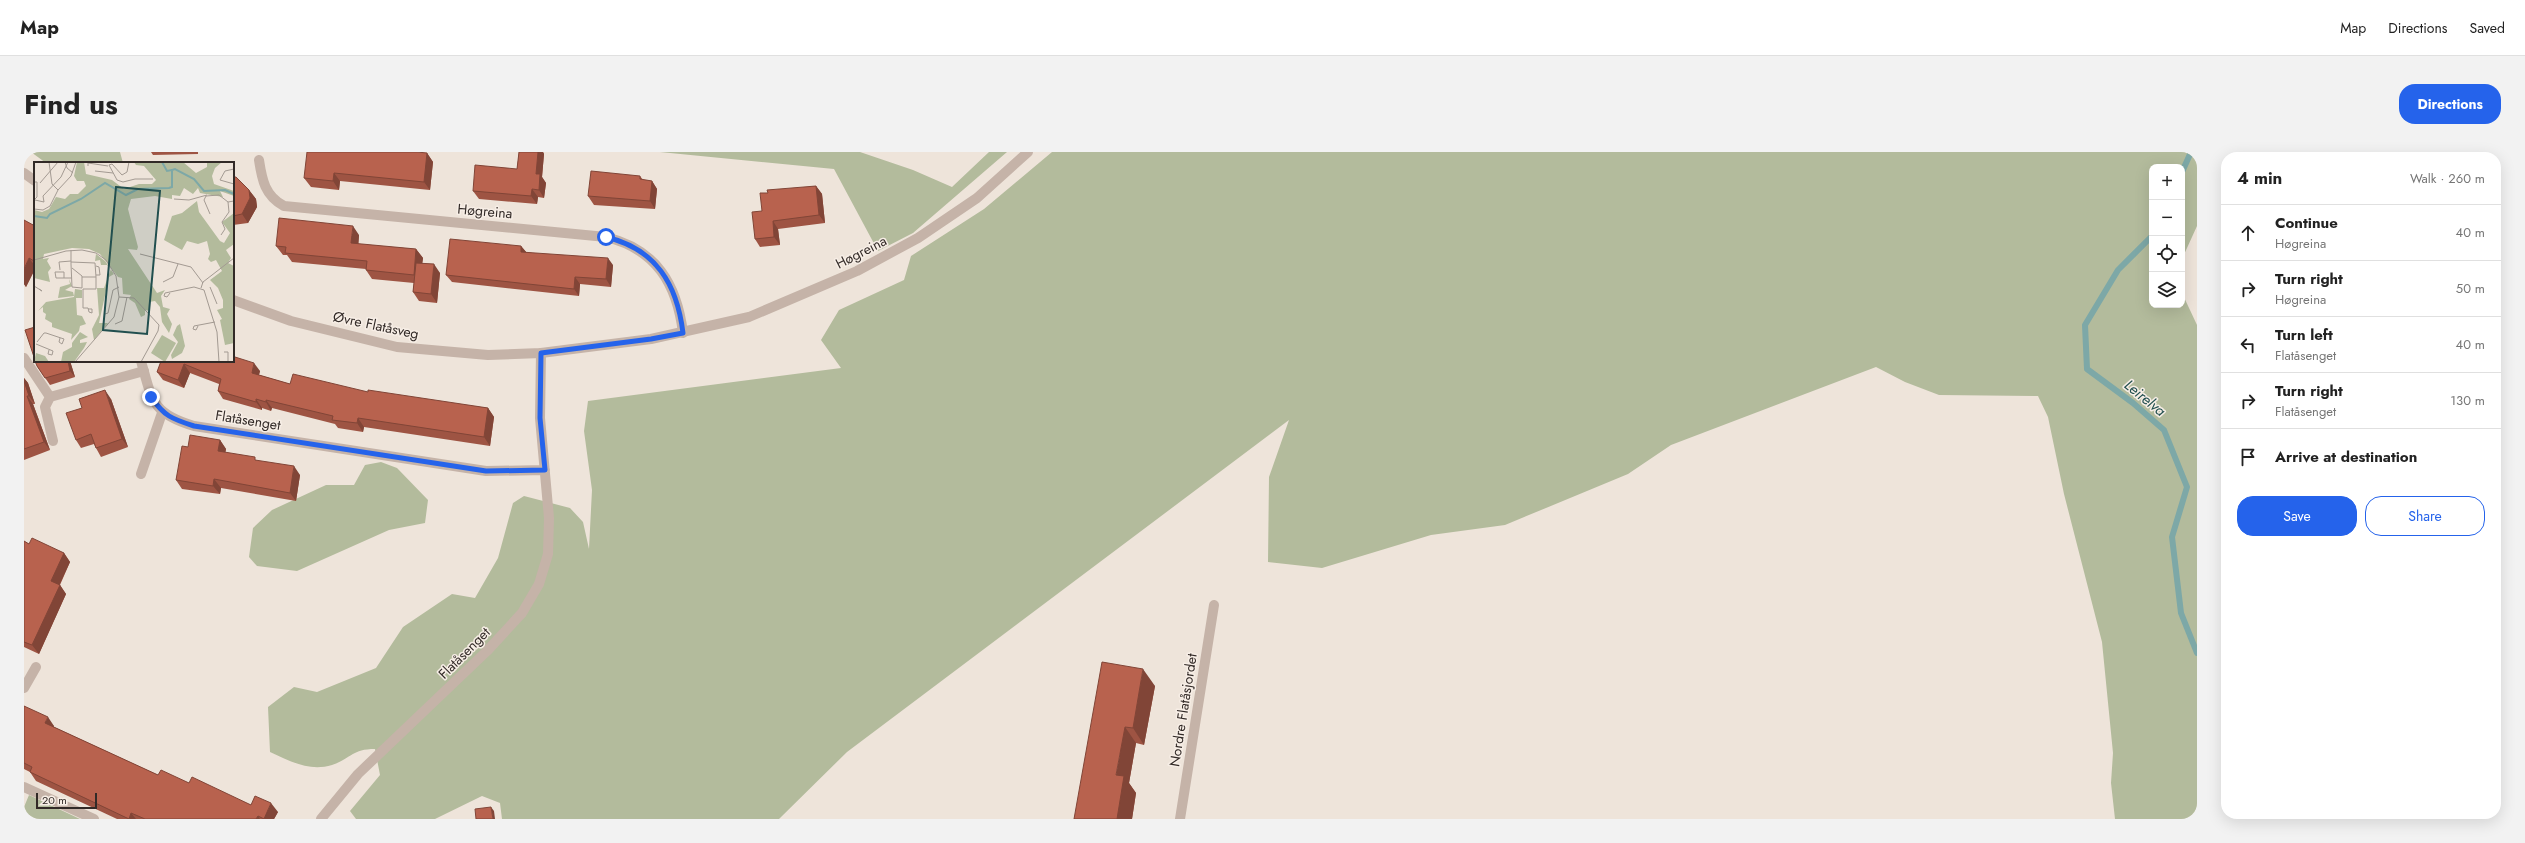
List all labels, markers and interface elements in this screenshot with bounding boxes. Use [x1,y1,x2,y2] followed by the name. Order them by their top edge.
[20,14,59,41] text: Map
[2340,18,2366,38] text: Map
[2388,18,2448,38] text: Directions
[2470,18,2505,38] text: Saved
[24,84,118,125] text: Find us
[2399,84,2501,124] button: Directions
[34,162,234,362] inset map
[2149,164,2185,308] map controls
[2149,164,2185,200] button: +
[2237,166,2282,190] text: 4 min
[2410,169,2485,188] text: Walk · 260 m
[457,199,513,223] street label: Høgreina
[2149,200,2185,236] button: −
[2275,212,2338,234] text: Continue
[2237,222,2259,244] icon: ahead
[2456,223,2485,242] text: 40 m
[597,228,615,246] route start
[832,231,890,273] street label: Høgreina
[2275,234,2326,253] text: Høgreina
[2149,236,2185,272] button: locate
[2275,268,2343,290] text: Turn right
[2149,272,2185,308] button: layers
[2237,278,2259,300] icon: right
[2456,279,2485,298] text: 50 m
[2275,290,2326,309] text: Høgreina
[331,306,421,344] street label: Øvre Flatåsveg
[2275,324,2333,346] text: Turn left
[2237,334,2259,356] icon: left
[2456,335,2485,354] text: 40 m
[2275,346,2336,365] text: Flatåsenget
[2119,374,2171,422] water label: Leirelva
[2275,380,2343,402] text: Turn right
[142,388,160,406] route end
[2237,390,2259,412] icon: right
[2450,391,2485,410] text: 130 m
[2275,402,2336,421] text: Flatåsenget
[214,405,283,435] street label: Flatåsenget
[2237,446,2259,468] icon: arrive
[2275,446,2417,468] text: Arrive at destination
[2237,496,2357,536] button: Save
[2365,496,2485,536] button: Share
[434,622,495,683] street label: Flatåsenget
[1164,651,1202,768] street label: Nordre Flatåsjordet
[36,791,97,810] scale bar
[42,792,67,808] text: 20 m

